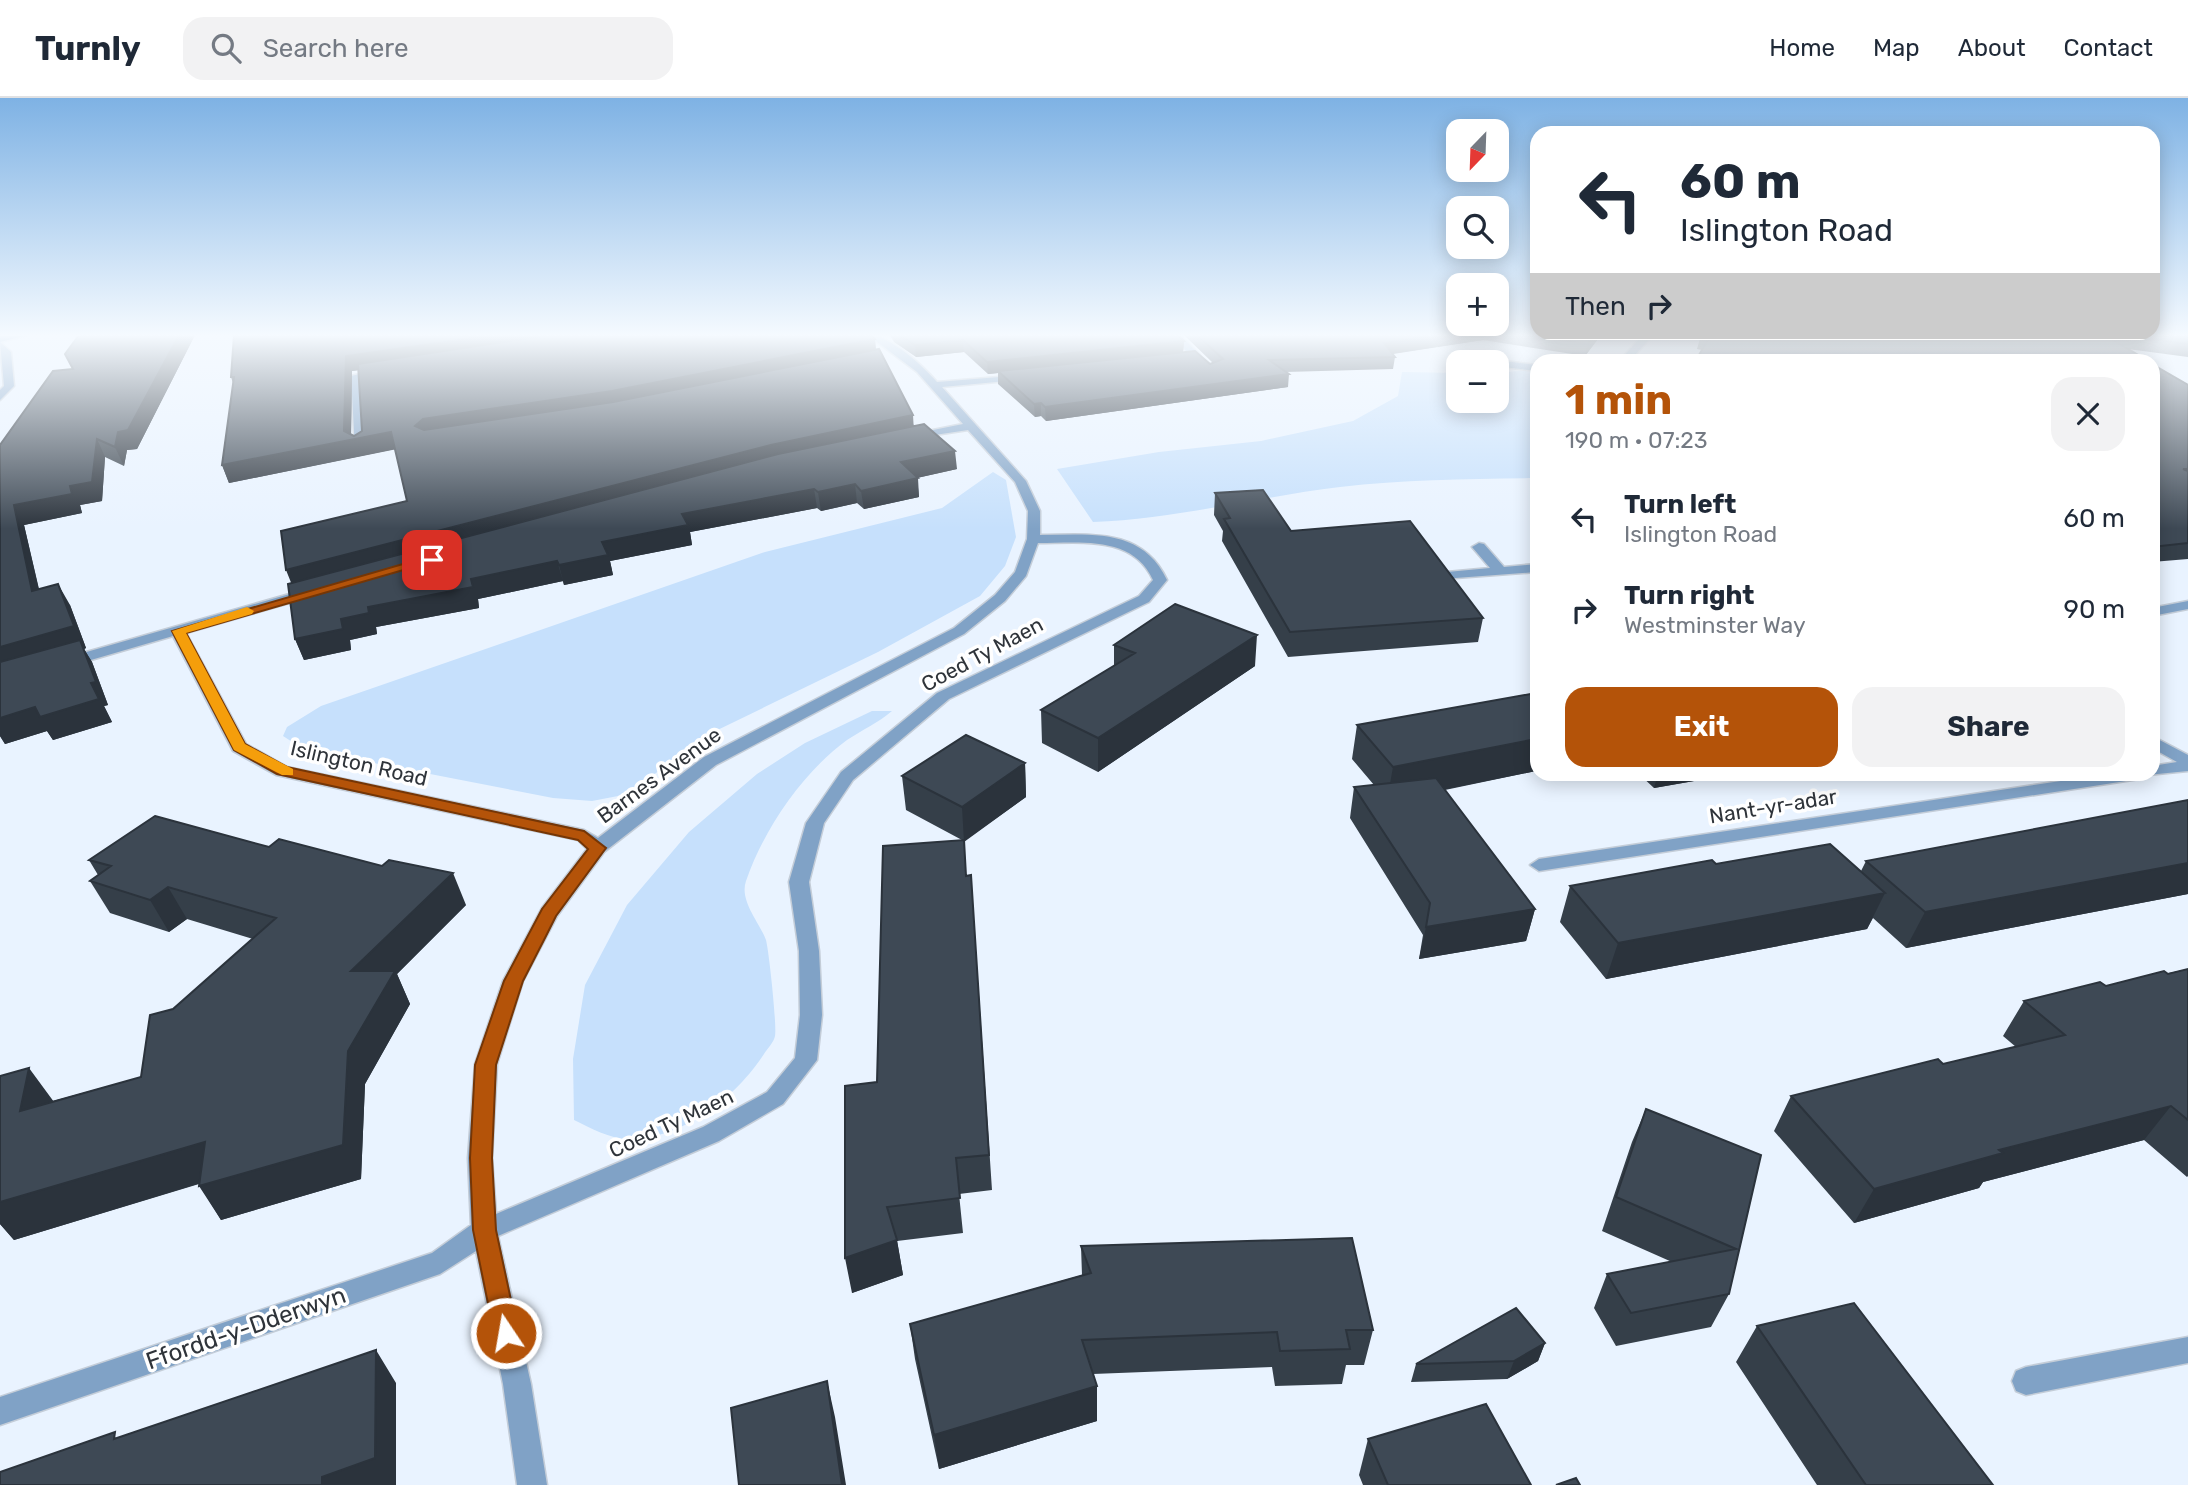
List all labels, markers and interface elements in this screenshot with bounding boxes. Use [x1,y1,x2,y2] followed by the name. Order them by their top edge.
[183,17,673,80] search box
[35,29,141,68] text: Turnly
[207,29,245,67] icon: search
[263,33,409,64] text: Search here
[1769,34,1835,62] text: Home
[1873,34,1920,62] text: Map
[1958,34,2026,62] text: About
[2064,34,2153,62] text: Contact
[1446,119,1508,182] north arrow
[1446,119,1509,413] map controls
[1680,152,1801,210] text: 60 m
[1565,154,1656,245] icon: left
[1446,196,1509,259] button: search
[1680,211,1893,249] text: Islington Road
[1446,273,1509,336] button: +
[1640,287,1678,325] icon: right
[1565,291,1626,322] text: Then
[1446,350,1509,413] button: −
[1565,375,1672,425] text: 1 min
[2051,377,2125,451] button: close
[1565,426,1708,454] text: 190 m · 07:23
[1624,489,1736,520] text: Turn left
[1565,500,1603,538] icon: left
[2063,503,2125,534] text: 60 m
[1624,520,1777,548] text: Islington Road
[402,530,462,590] pin
[413,541,451,579] icon: arrive
[1624,580,1754,611] text: Turn right
[1565,591,1603,629] icon: right
[2064,594,2125,625] text: 90 m
[917,611,1047,697] street label: Coed Ty Maen
[1624,611,1806,639] text: Westminster Way
[1565,687,1838,767] button: Exit
[1852,687,2125,767] button: Share
[592,722,726,828] street label: Barnes Avenue
[288,735,430,791] street label: Islington Road
[1707,784,1839,828] street label: Nant-yr-adar
[605,1083,737,1163] street label: Coed Ty Maen
[142,1281,350,1375] street label: Ffordd-y-Dderwyn
[469,1296,543,1370] position arrow

